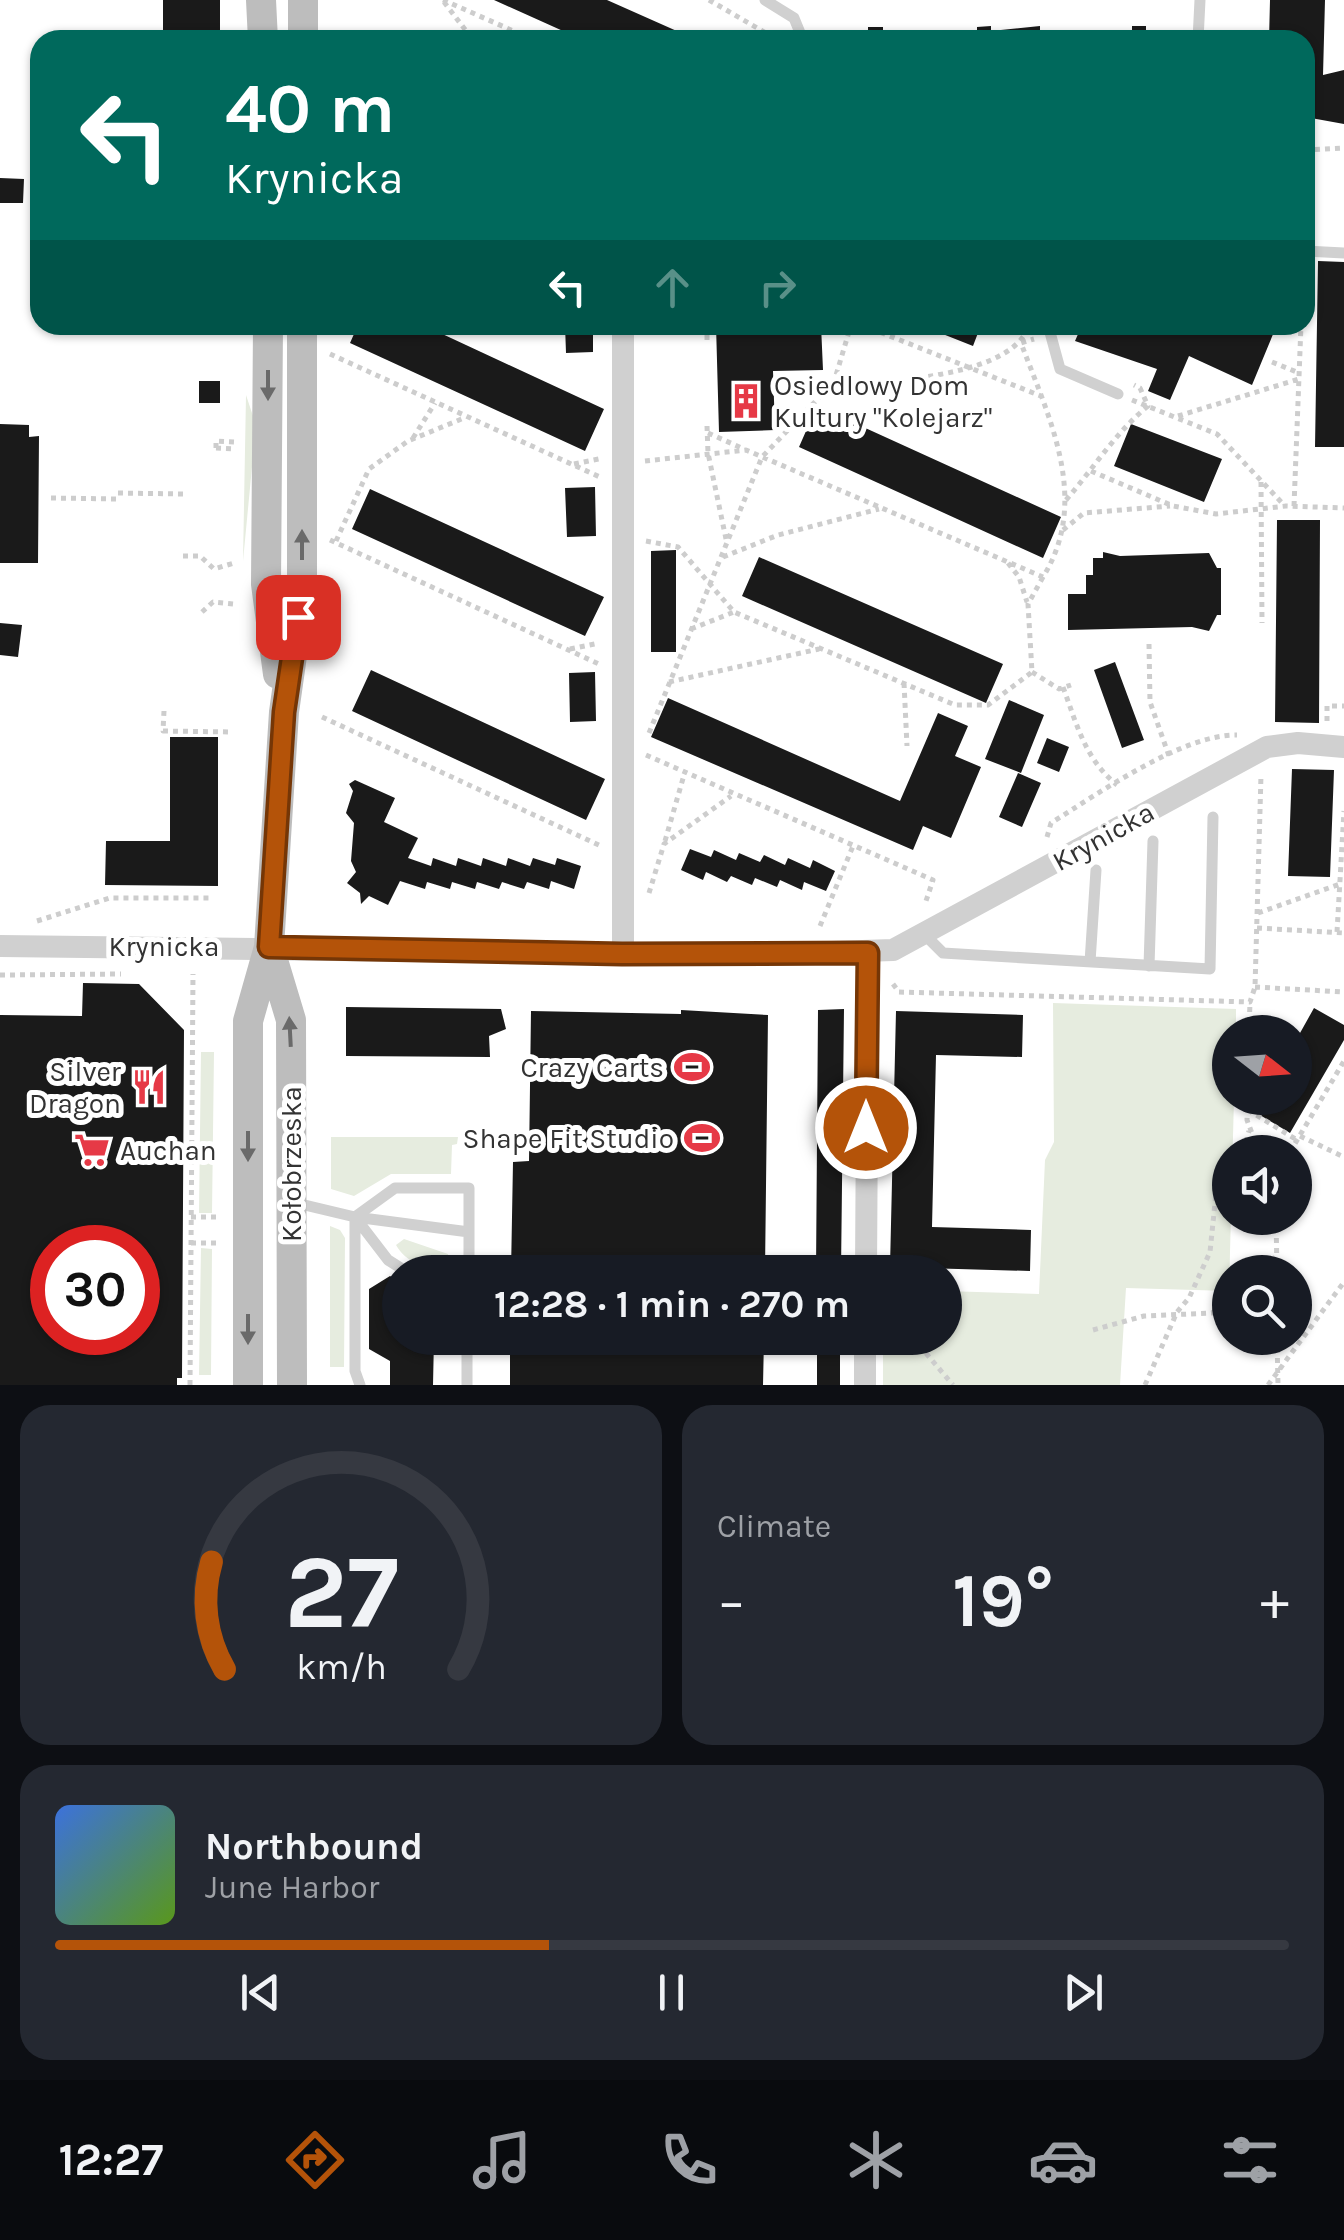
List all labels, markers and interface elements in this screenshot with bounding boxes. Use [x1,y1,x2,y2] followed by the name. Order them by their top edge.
[225,68,395,150] text: 40 m
[60,70,190,200] icon: left
[225,152,403,204] text: Krynicka
[540,260,595,315] icon: left
[645,260,700,315] icon: ahead
[750,260,805,315] icon: right
[260,369,276,401] one-way arrow
[774,369,992,434] place label: Osiedlowy Dom Kultury "Kolejarz"
[727,382,765,420] building icon: Osiedlowy Dom Kultury "Kolejarz"
[294,529,310,561] one-way arrow
[256,575,341,660] pin
[271,590,326,645] icon: arrive
[1047,795,1160,878] street label: Krynicka
[108,930,220,963] street label: Krynicka
[1212,1015,1312,1115] north arrow
[1212,1015,1312,1355] map controls
[282,1016,298,1047] one-way arrow
[673,1048,711,1086] sports icon: Crazy Carts
[520,1051,664,1084] place label: Crazy Carts
[29,1055,122,1120] place label: Silver Dragon
[130,1068,168,1106] restaurant icon: Silver Dragon
[814,1076,918,1180] position arrow
[275,1086,308,1242] street label: Kołobrzeska
[683,1119,721,1157] sports icon: Shape Fit Studio
[463,1122,674,1155] place label: Shape Fit Studio
[73,1131,111,1169] supermarket icon: Auchan
[240,1131,256,1163] one-way arrow
[120,1134,217,1167] place label: Auchan
[1212,1135,1312,1235] button: sound
[30,1225,160,1355] speed limit sign: 30
[1212,1255,1312,1355] button: search
[494,1282,850,1327] text: 12:28 · 1 min · 270 m
[240,1313,256,1345] one-way arrow
[717,1508,831,1545] text: Climate
[284,1532,398,1653] text: 27
[952,1557,1054,1645] text: 19°
[717,1569,746,1633] text: −
[1260,1569,1289,1633] text: +
[296,1646,386,1688] text: km/h
[205,1824,423,1869] text: Northbound
[205,1869,379,1906] text: June Harbor
[233,1965,288,2020] icon: previous
[644,1965,699,2020] icon: pause
[1056,1965,1111,2020] icon: next
[280,2125,350,2195] icon: directions
[467,2125,537,2195] icon: music
[654,2125,724,2195] icon: phone
[841,2125,911,2195] icon: climate
[1028,2125,1098,2195] icon: car
[1215,2125,1285,2195] icon: filters
[58,2134,164,2186] text: 12:27

